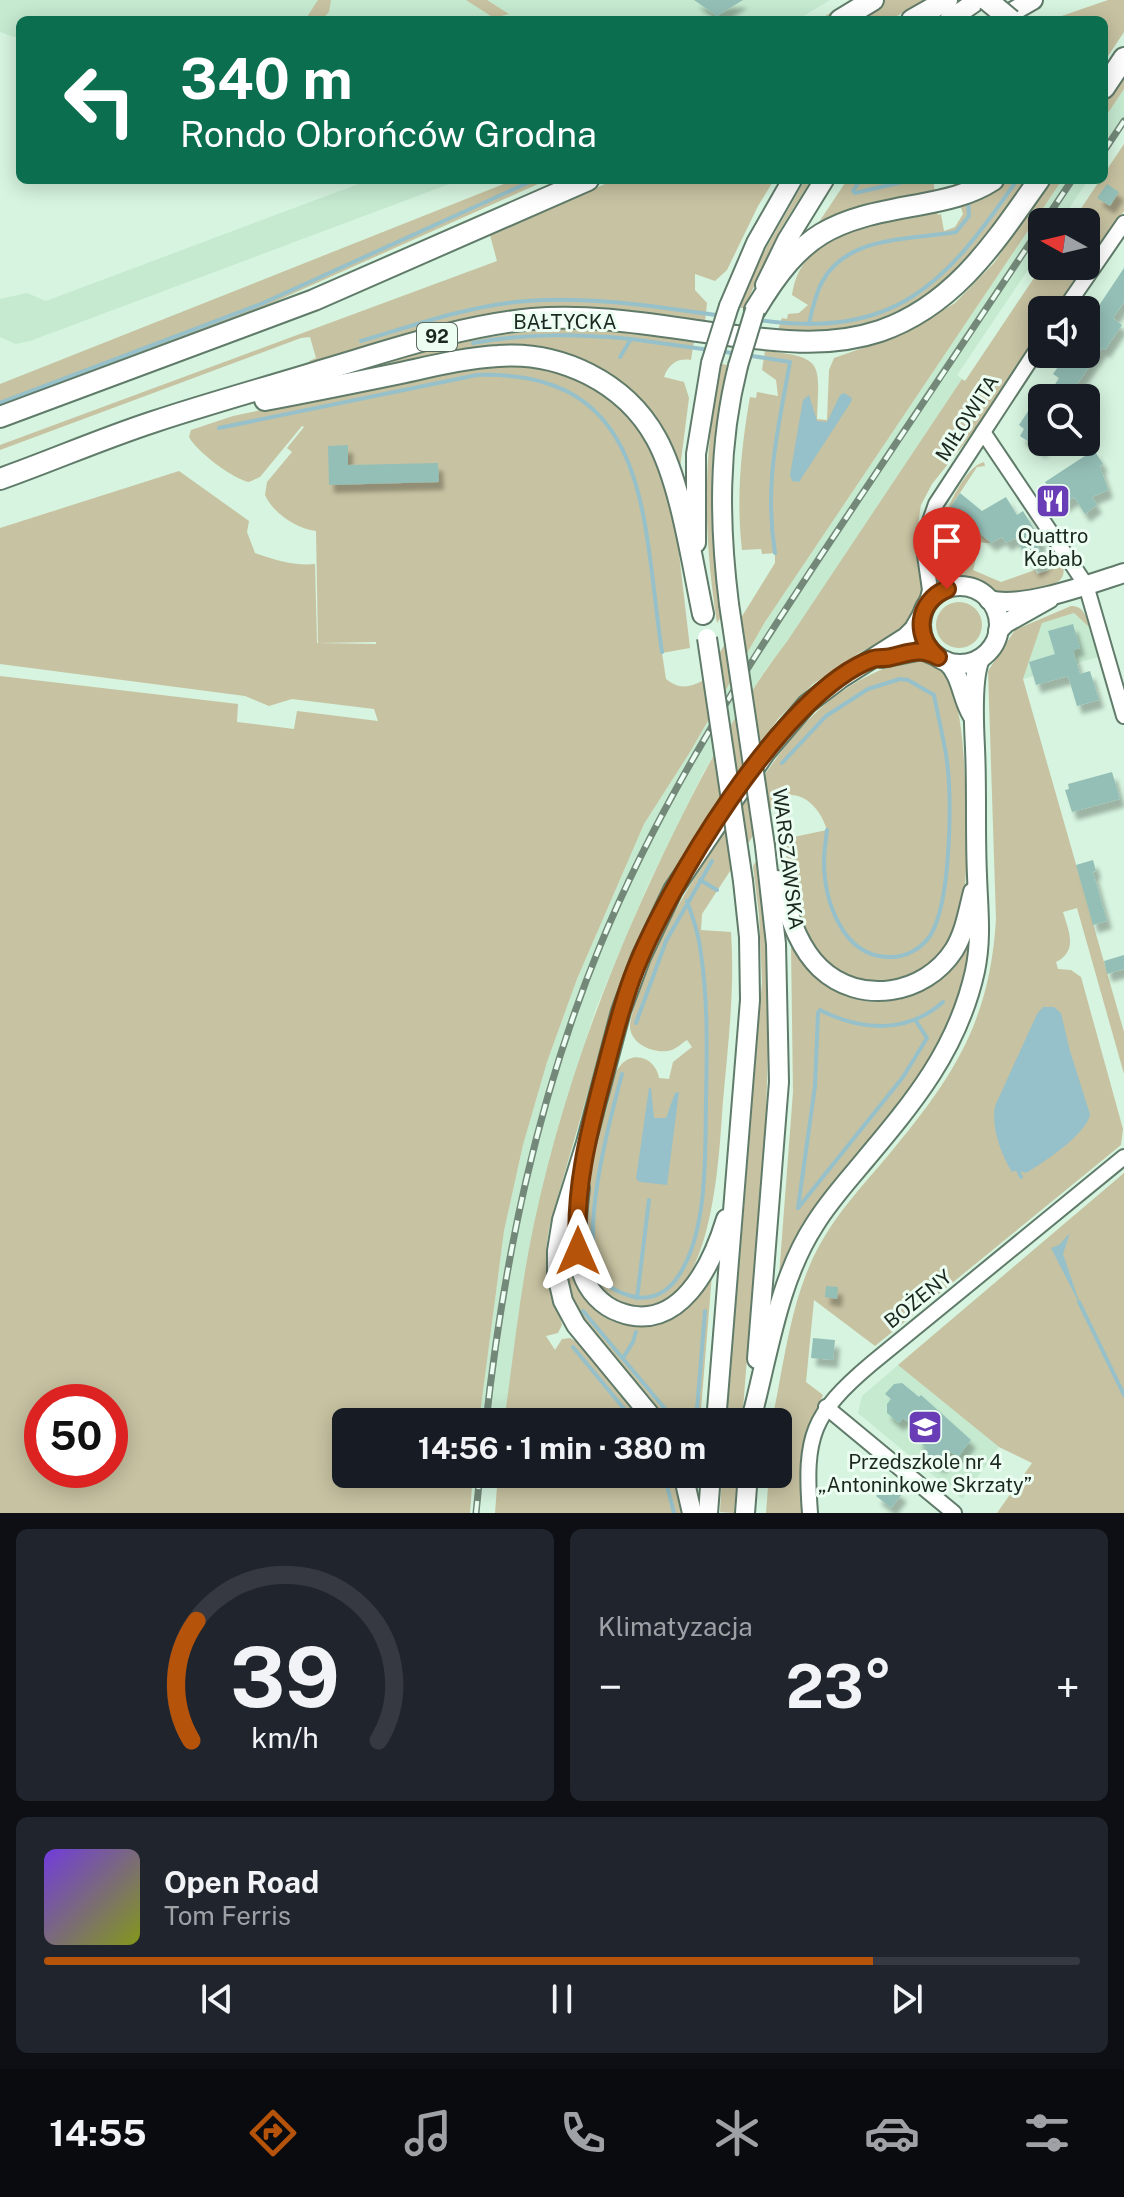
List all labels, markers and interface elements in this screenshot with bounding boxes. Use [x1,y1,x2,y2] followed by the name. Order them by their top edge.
[180,46,353,112] text: 340 m
[48,48,152,152] icon: left
[180,113,597,155] text: Rondo Obrońców Grodna
[1028,208,1100,280] north arrow
[1028,208,1100,456] map controls
[1028,296,1100,368] button: sound
[513,310,617,334] street label: BAŁTYCKA
[417,323,457,351] road number: 92
[930,370,1004,466] street label: MIŁOWITA
[1028,384,1100,456] button: search
[1034,482,1072,520] restaurant icon: Quattro Kebab
[913,507,981,589] pin
[925,519,969,563] icon: arrive
[1018,524,1088,571] place label: Quattro Kebab
[767,787,809,931] street label: WARSZAWSKA
[536,1209,620,1293] position arrow
[879,1264,957,1334] street label: BOŻENY
[24,1384,128,1488] speed limit sign: 50
[906,1408,944,1446] school or university icon: Przedszkole nr 4 „Antoninkowe Skrzaty”
[418,1430,706,1466] text: 14:56 · 1 min · 380 m
[818,1450,1032,1497] place label: Przedszkole nr 4 „Antoninkowe Skrzaty”
[598,1611,753,1642] text: Klimatyzacja
[230,1628,340,1726] text: 39
[786,1651,892,1722] text: 23°
[598,1661,622,1713] text: −
[1056,1661,1080,1713] text: +
[251,1721,319,1754] text: km/h
[164,1864,319,1900] text: Open Road
[164,1900,291,1931] text: Tom Ferris
[195,1977,239,2021] icon: previous
[540,1977,584,2021] icon: pause
[885,1977,929,2021] icon: next
[245,2105,301,2161] icon: directions
[400,2105,456,2161] icon: music
[555,2105,611,2161] icon: phone
[709,2105,765,2161] icon: climate
[864,2105,920,2161] icon: car
[1019,2105,1075,2161] icon: filters
[49,2112,147,2154] text: 14:55

